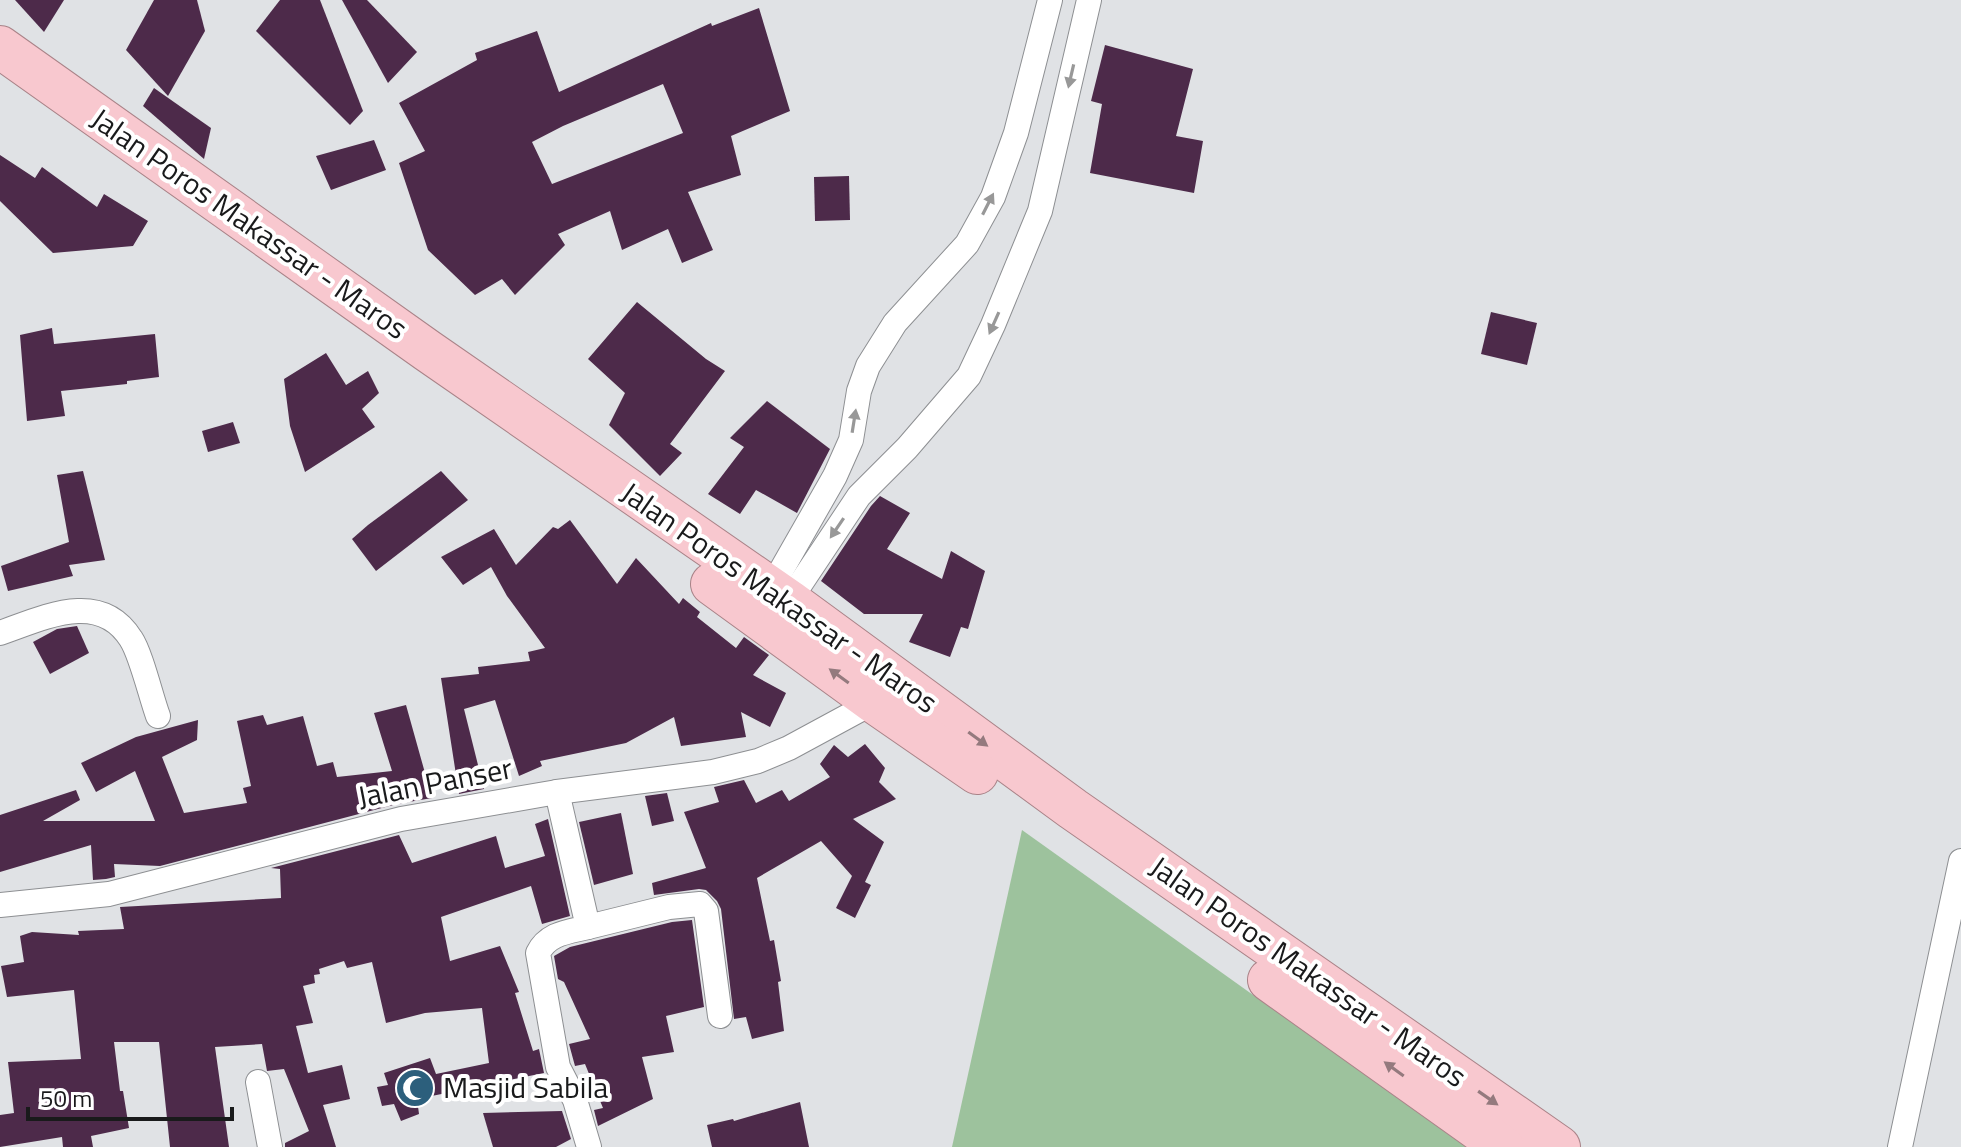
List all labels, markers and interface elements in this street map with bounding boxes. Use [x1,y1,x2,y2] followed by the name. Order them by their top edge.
[1064,64,1077,89] one-way arrow
[82,96,417,350] street label: Jalan Poros Makassar - Maros
[982,193,995,216] one-way arrow
[987,311,1000,335] one-way arrow
[849,408,861,433] one-way arrow
[612,470,947,724] street label: Jalan Poros Makassar - Maros
[831,517,845,539] one-way arrow
[828,669,849,685] one-way arrow
[967,731,988,747] one-way arrow
[354,744,516,820] street label: Jalan Panser
[1141,844,1476,1098] street label: Jalan Poros Makassar - Maros
[1383,1062,1404,1077] one-way arrow
[443,1064,608,1110] place label: Masjid Sabila
[394,1067,436,1109] mosque icon: Masjid Sabila
[28,1071,232,1121] scale bar
[40,1080,92,1116] text: 50 m
[1478,1090,1499,1105] one-way arrow

